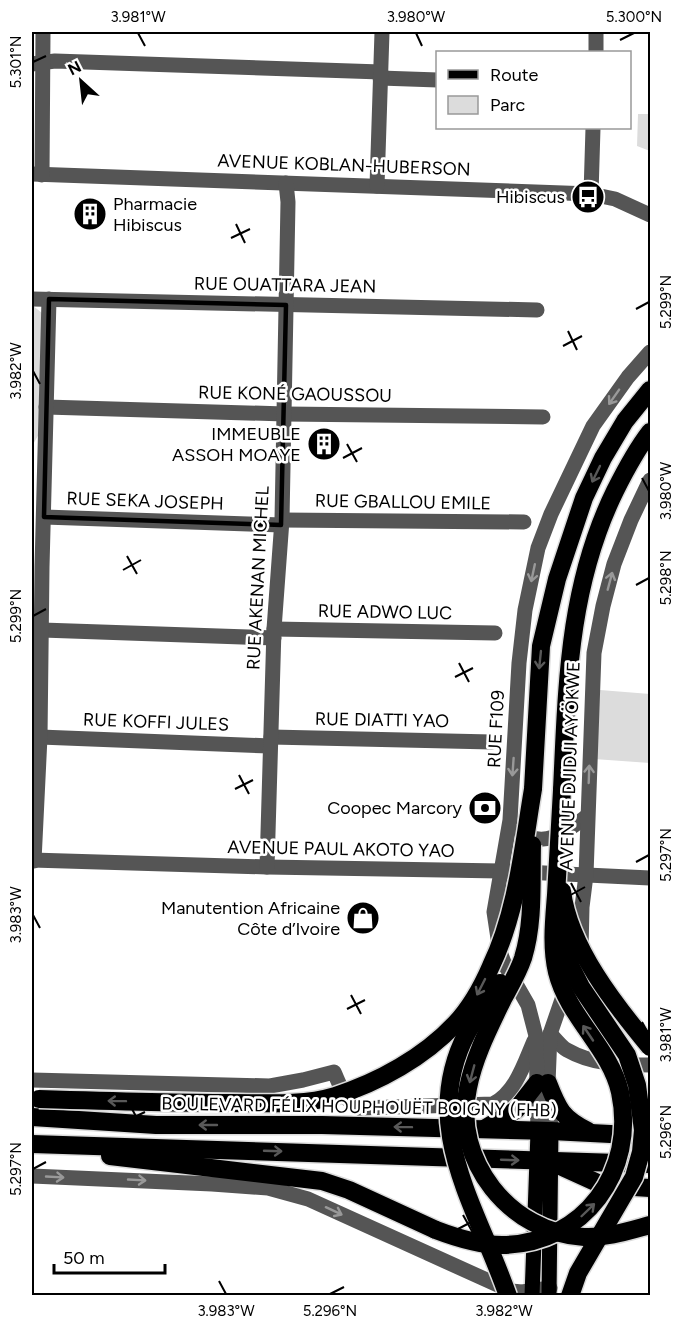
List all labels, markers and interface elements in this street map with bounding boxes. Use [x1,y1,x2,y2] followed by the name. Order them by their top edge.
[110,8,166,26] text: 3.981°W
[387,8,446,26] text: 3.980°W
[606,8,662,26] text: 5.300°N
[7,36,25,88] text: 5.301°N
[51,51,111,111] north arrow
[436,51,631,129] legend
[65,57,84,79] text: N
[490,64,539,86] text: Route
[490,94,526,116] text: Parc
[217,150,471,180] street label: AVENUE KOBLAN-HUBERSON
[570,179,606,215] bus stop icon: Hibiscus
[496,186,565,208] place label: Hibiscus
[113,193,197,236] place label: Pharmacie Hibiscus
[72,196,108,232] building icon: Pharmacie Hibiscus
[194,272,376,298] street label: RUE OUATTARA JEAN
[657,275,675,329] text: 5.299°N
[7,342,25,400] text: 3.982°W
[198,381,392,407] street label: RUE KONÉ GAOUSSOU
[608,388,620,405] one-way arrow
[172,423,301,466] place label: IMMEUBLE ASSOH MOAYE
[306,426,342,462] building icon: IMMEUBLE ASSOH MOAYE
[657,461,675,520] text: 3.980°W
[589,464,601,482] one-way arrow
[242,485,274,670] street label: RUE AKENAN MICHEL
[66,487,224,515] street label: RUE SEKA JOSEPH
[315,489,491,515] street label: RUE GBALLOU EMILE
[657,551,675,605] text: 5.298°N
[526,563,538,582] one-way arrow
[604,572,616,591] one-way arrow
[7,589,25,643] text: 5.299°N
[318,600,452,624] street label: RUE ADWO LUC
[534,649,545,669] one-way arrow
[555,661,585,871] street label: AVENUE DJIDJI AYÖKWE
[483,689,509,769] street label: RUE F109
[83,708,229,736] street label: RUE KOFFI JULES
[315,708,449,732] street label: RUE DIATTI YAO
[508,756,519,776] one-way arrow
[583,765,594,785] one-way arrow
[467,790,503,826] bank icon: Coopec Marcory
[327,797,463,819] place label: Coopec Marcory
[657,828,675,882] text: 5.297°N
[227,836,455,862] street label: AVENUE PAUL AKOTO YAO
[7,886,25,944] text: 3.983°W
[161,897,340,940] place label: Manutention Africaine Côte d’Ivoire
[345,900,381,936] shop icon: Manutention Africaine Côte d’Ivoire
[475,978,487,995] one-way arrow
[657,1007,675,1063] text: 3.981°W
[582,1025,594,1042] one-way arrow
[465,1064,477,1083] one-way arrow
[161,1093,557,1121] street label: BOULEVARD FÉLIX HOUPHOUËT BOIGNY (FHB)
[108,1095,128,1107] one-way arrow
[657,1105,675,1159] text: 5.296°N
[199,1119,219,1131] one-way arrow
[394,1122,414,1133] one-way arrow
[7,1142,25,1196] text: 5.297°N
[263,1145,283,1157] one-way arrow
[500,1154,520,1165] one-way arrow
[44,1171,64,1182] one-way arrow
[126,1175,146,1186] one-way arrow
[580,1203,595,1217] one-way arrow
[325,1206,343,1218] one-way arrow
[54,1237,165,1275] scale bar
[63,1247,105,1269] text: 50 m
[197,1302,255,1320] text: 3.983°W
[303,1302,357,1320] text: 5.296°N
[475,1302,533,1320] text: 3.982°W

